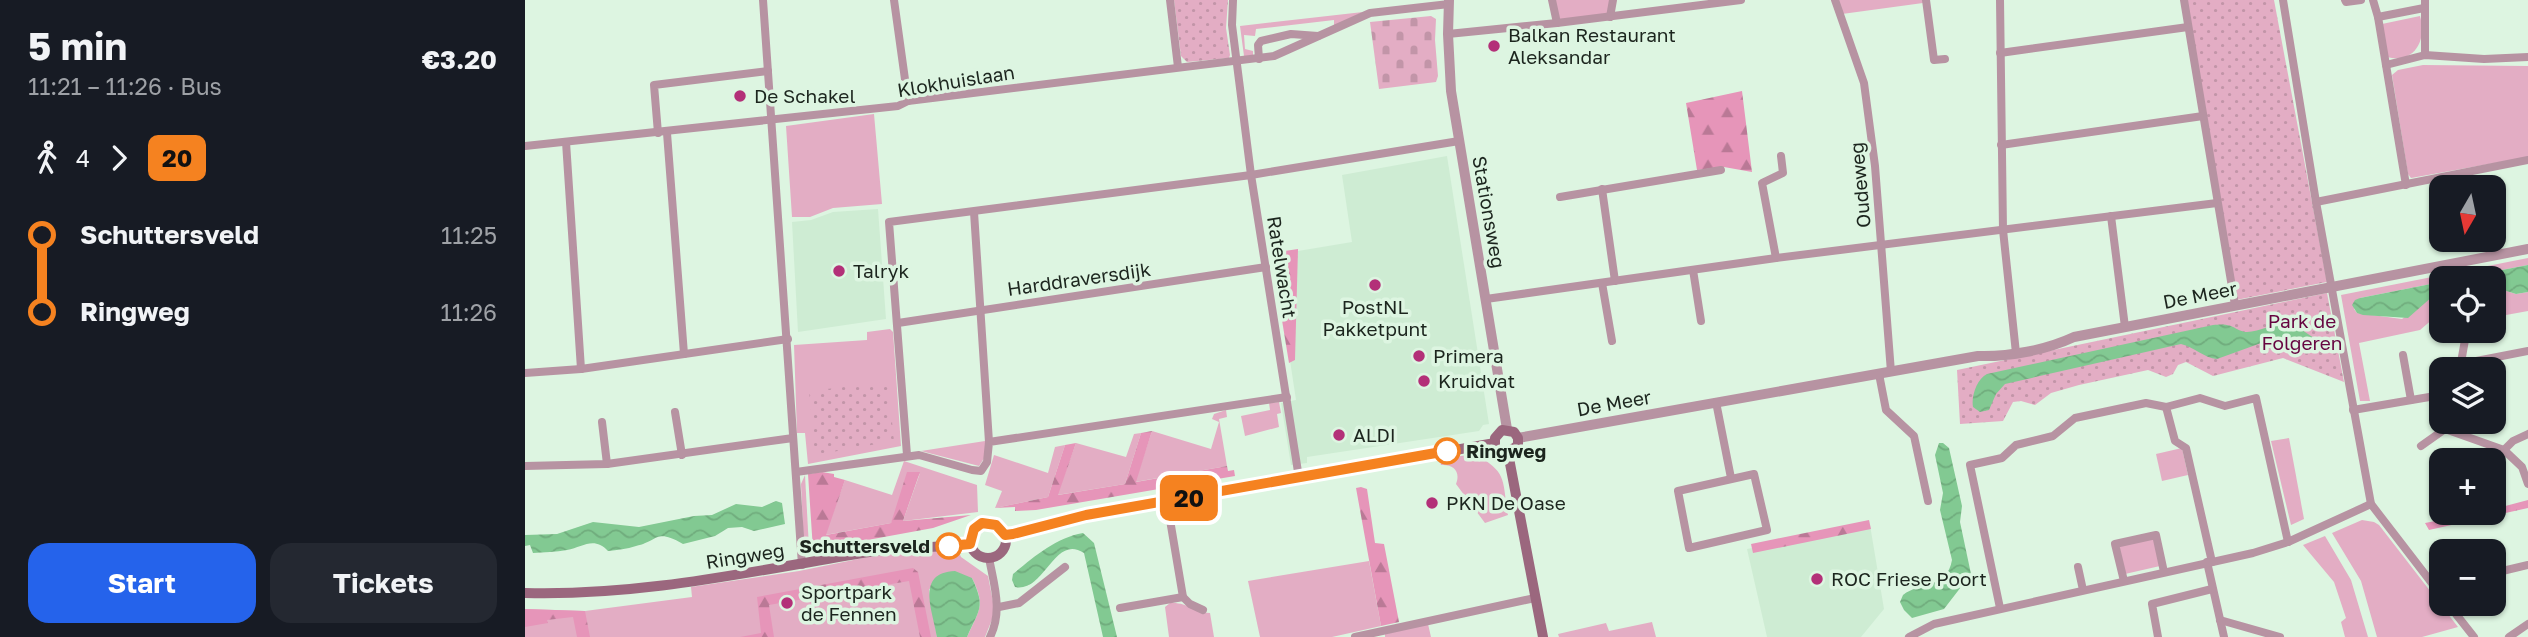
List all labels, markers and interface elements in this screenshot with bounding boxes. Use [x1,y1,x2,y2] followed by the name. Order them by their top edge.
[28,23,127,68] text: 5 min
[1508,23,1676,68] place label: Balkan Restaurant Aleksandar
[1486,38,1502,54] marker: Balkan Restaurant Aleksandar
[422,44,497,75] text: €3.20
[896,60,1016,101] street label: Klokhuislaan
[28,72,222,100] text: 11:21 – 11:26 · Bus
[754,84,855,107] place label: De Schakel
[732,88,748,104] marker: De Schakel
[28,139,66,177] icon: walk
[100,139,138,177] icon: forward
[1844,141,1875,229] street label: Oudeweg
[162,143,192,172] text: 20
[76,144,90,172] text: 4
[1468,154,1511,270] street label: Stationsweg
[2429,175,2506,252] north arrow
[2429,175,2506,616] map controls
[1263,214,1302,320] street label: Ratelwacht
[80,219,259,250] text: Schuttersveld
[441,221,497,249] text: 11:25
[1006,257,1152,300] street label: Harddraversdijk
[853,259,910,282] place label: Talryk
[831,263,847,279] marker: Talryk
[2429,266,2506,343] button: locate
[2161,276,2239,313] street label: De Meer
[1367,277,1383,293] marker: PostNL Pakketpunt
[1323,295,1427,340] place label: PostNL Pakketpunt
[80,296,190,327] text: Ringweg
[441,298,497,326] text: 11:26
[2261,309,2343,354] park label: Park de Folgeren
[1433,344,1504,367] place label: Primera
[1411,348,1427,364] marker: Primera
[2429,357,2506,434] button: layers
[1438,369,1515,392] place label: Kruidvat
[1416,373,1432,389] marker: Kruidvat
[1575,385,1653,420] street label: De Meer
[1353,423,1396,446] place label: ALDI
[1331,427,1347,443] marker: ALDI
[1434,438,1460,464] marker: Ringweg
[1466,439,1546,462] place label: Ringweg
[2429,448,2506,525] button: +
[1157,475,1221,521] line badge: 20
[1174,483,1204,512] text: 20
[1446,491,1566,514] place label: PKN De Oase
[1424,495,1440,511] marker: PKN De Oase
[936,533,962,559] marker: Schuttersveld
[799,534,930,557] place label: Schuttersveld
[704,538,786,573] street label: Ringweg
[2429,539,2506,616] button: −
[28,543,256,623] button: Start
[270,543,497,623] button: Tickets
[1831,567,1987,590] place label: ROC Friese Poort
[1809,571,1825,587] marker: ROC Friese Poort
[801,580,897,625] place label: Sportpark de Fennen
[779,595,795,611] marker: Sportpark de Fennen

